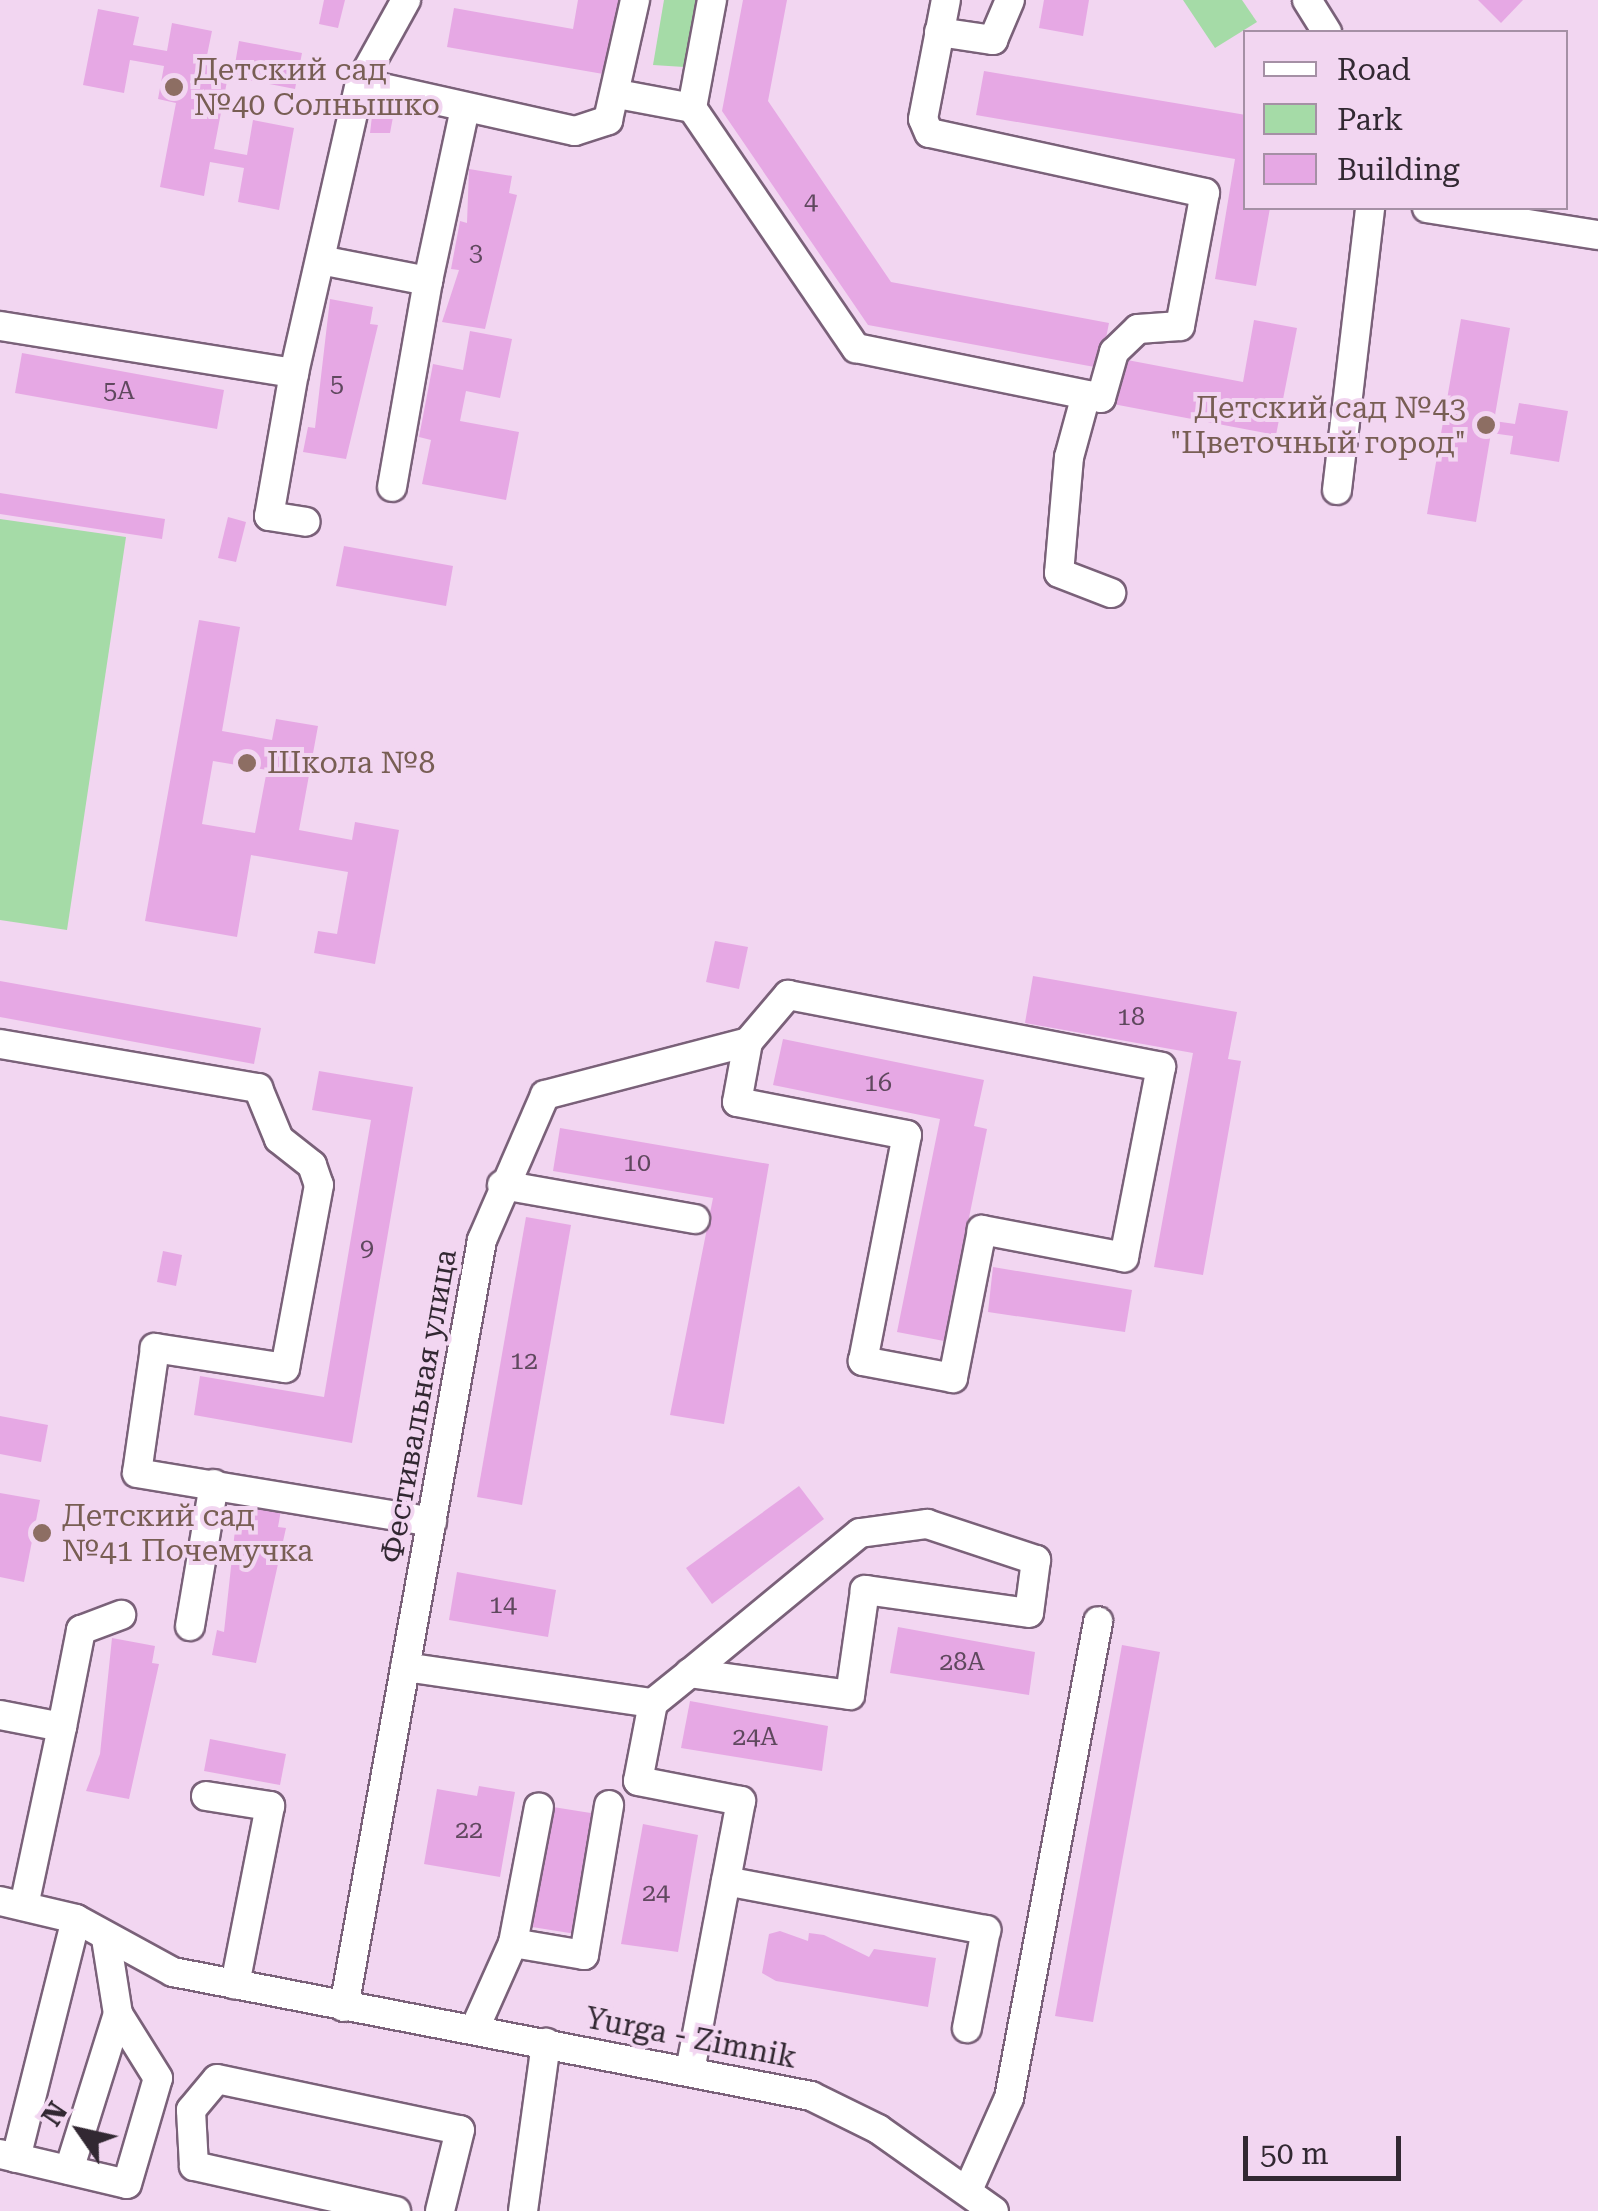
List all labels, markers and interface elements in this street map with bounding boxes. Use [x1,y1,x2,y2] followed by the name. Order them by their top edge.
[1243,30,1568,210] legend
[194,52,440,122] place label: Детский сад №40 Солнышко
[1337,52,1411,87] text: Road
[163,76,185,98] marker: Детский сад №40 Солнышко
[1337,102,1403,137] text: Park
[1337,152,1460,187] text: Building
[804,187,818,217] house number: 4
[469,238,483,268] house number: 3
[330,369,344,399] house number: 5
[103,376,135,406] house number: 5А
[1170,390,1466,460] place label: Детский сад №43 "Цветочный город"
[1475,414,1497,436] marker: Детский сад №43 "Цветочный город"
[267,745,435,781] place label: Школа №8
[236,752,258,774] marker: Школа №8
[1117,1002,1145,1032] house number: 18
[864,1068,892,1098] house number: 16
[623,1148,651,1178] house number: 10
[360,1233,374,1263] house number: 9
[374,1246,464,1566] street label: Фестивальная улица
[510,1346,538,1376] house number: 12
[62,1498,313,1568] place label: Детский сад №41 Почемучка
[31,1522,53,1544] marker: Детский сад №41 Почемучка
[489,1590,517,1620] house number: 14
[939,1647,985,1677] house number: 28А
[732,1722,778,1752] house number: 24А
[455,1815,483,1845] house number: 22
[642,1878,670,1908] house number: 24
[582,2000,800,2076] street label: Yurga - Zimnik
[30,2081,130,2181] north arrow
[35,2096,74,2132] text: N
[1248,2116,1406,2178] scale bar
[1260,2136,1329,2171] text: 50 m

